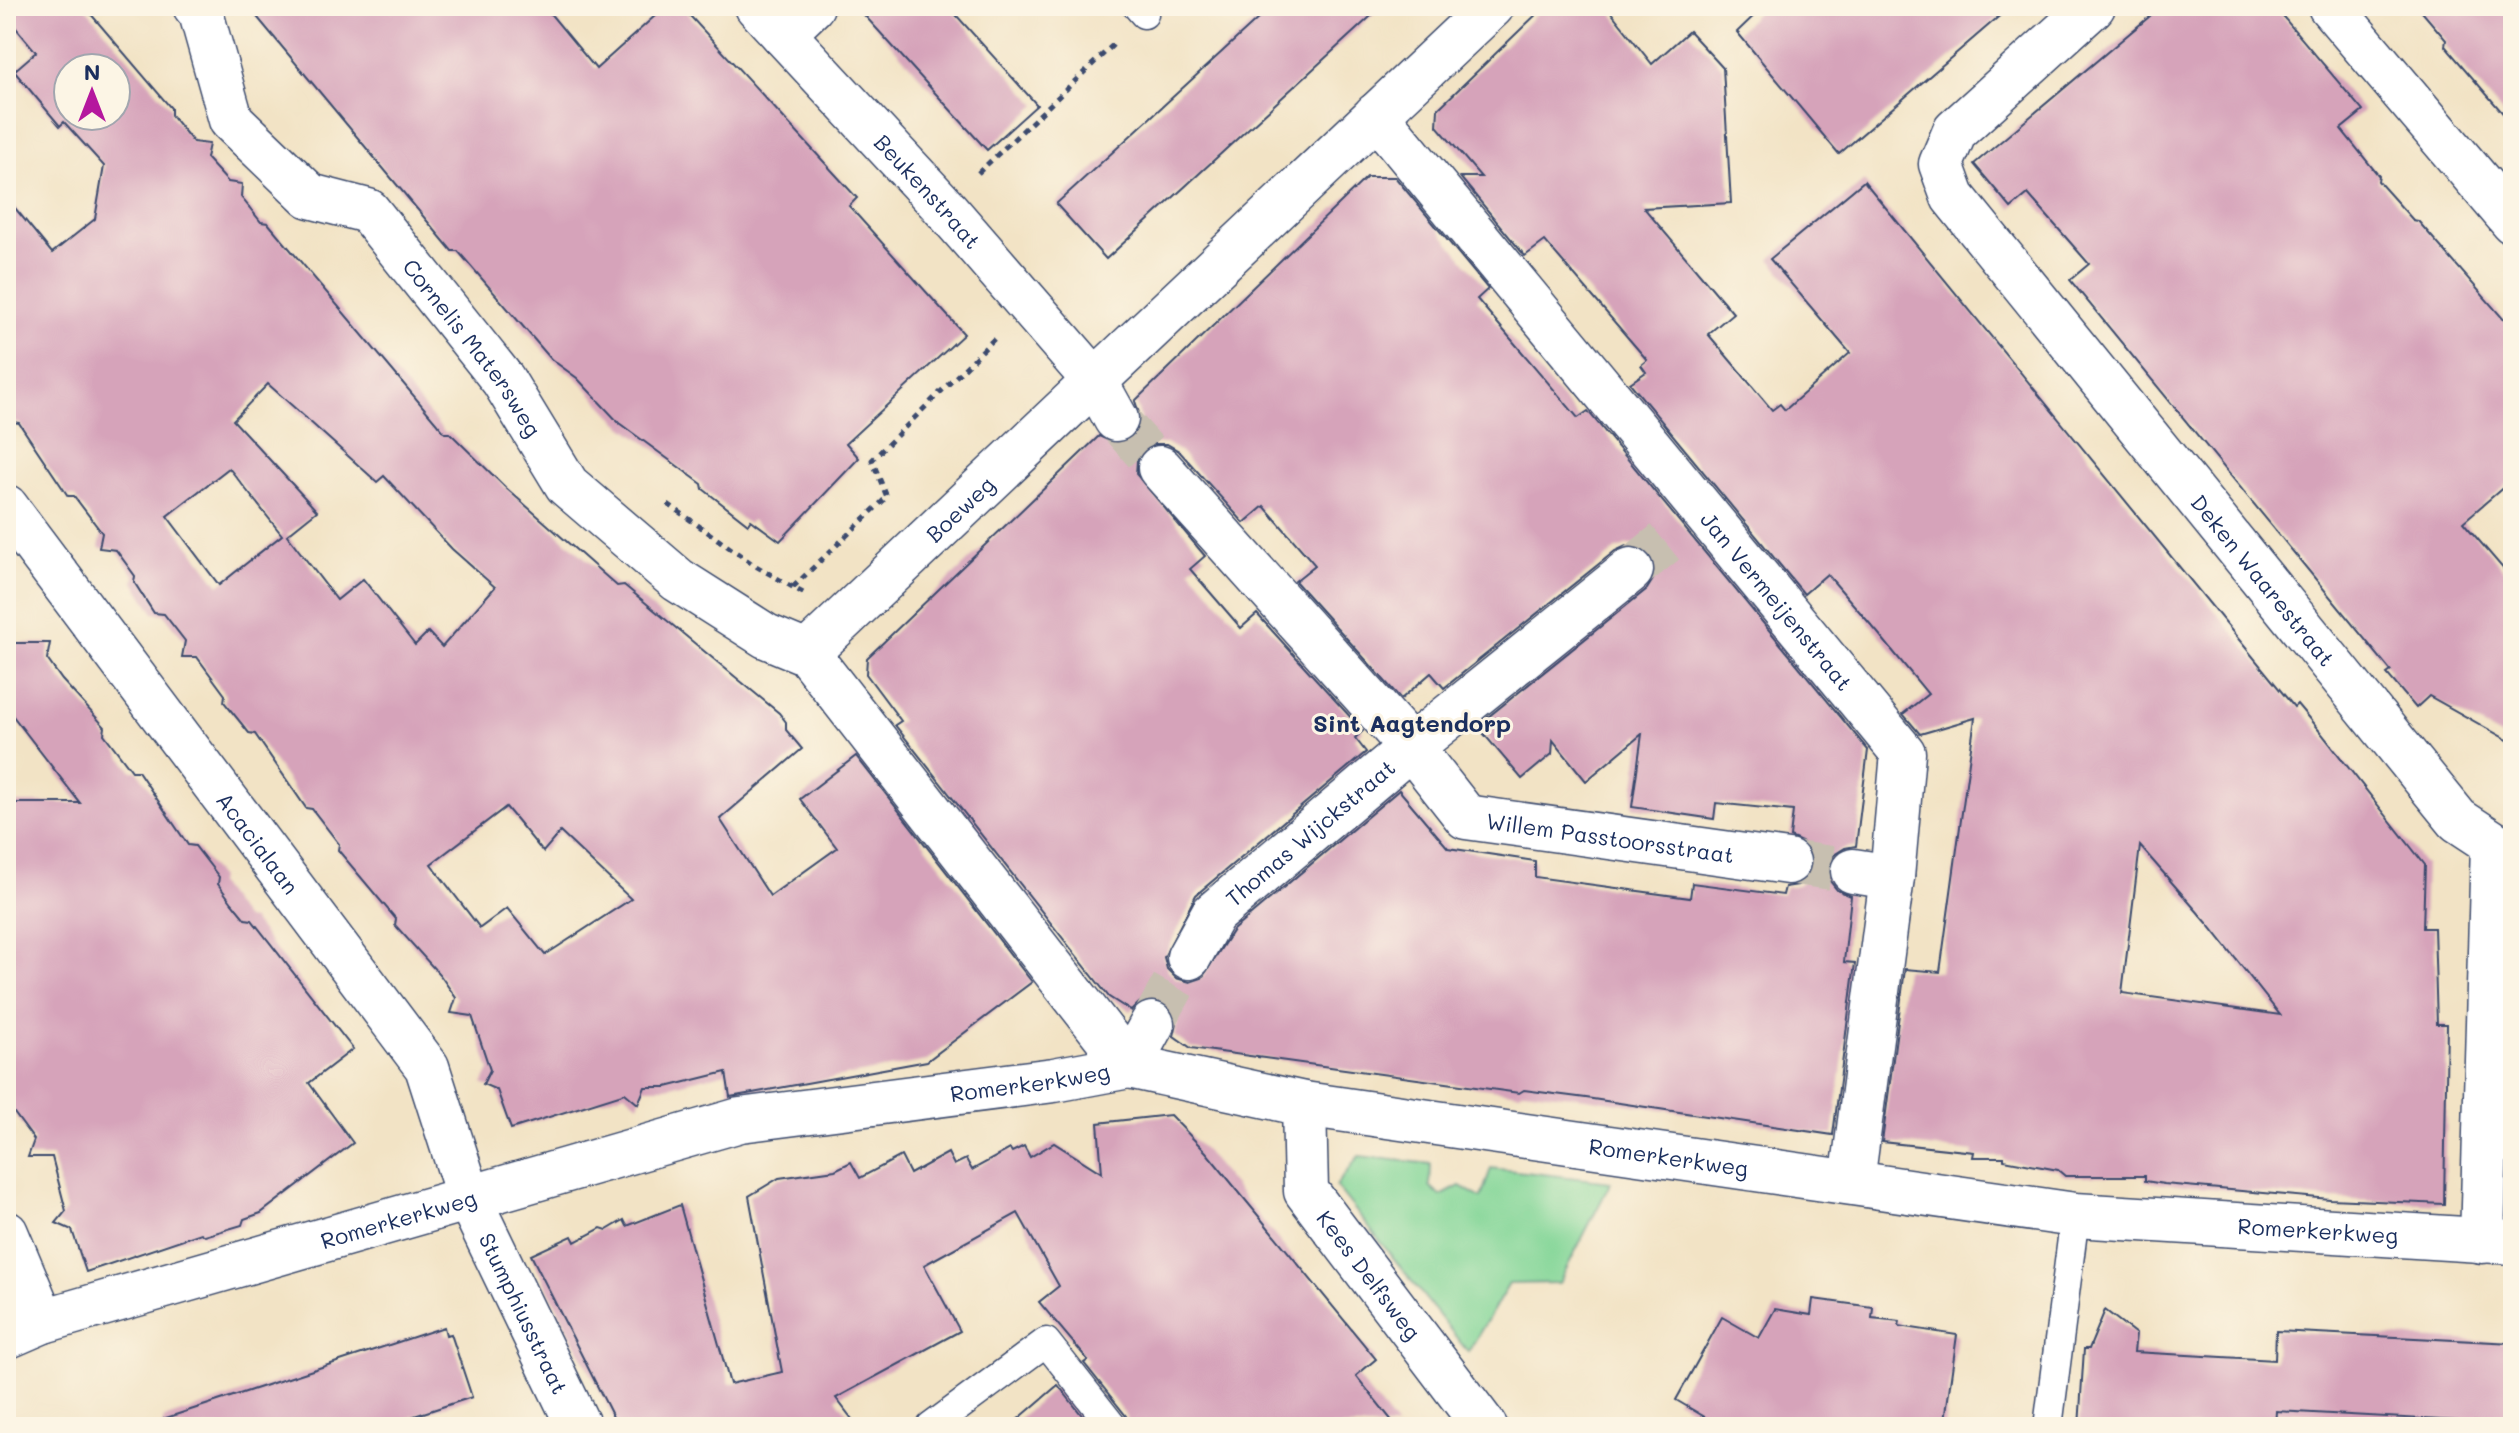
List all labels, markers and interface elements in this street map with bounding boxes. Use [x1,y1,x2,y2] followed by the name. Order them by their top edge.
[52,52,132,132] north arrow
[84,57,100,86] text: N
[868,127,988,254] street label: Beukenstraat
[397,252,548,442] street label: Cornelis Matersweg
[919,469,1000,548] street label: Boeweg
[2185,488,2342,672] street label: Deken Waarestraat
[1695,505,1860,696] street label: Jan Vermeijenstraat
[1313,707,1511,738] district label: Sint Aagtendorp
[1219,752,1401,912] street label: Thomas Wijckstraat
[211,786,306,900] street label: Acacialaan
[1484,806,1736,869] street label: Willem Passtoorsstraat
[948,1055,1112,1108] street label: Romerkerkweg
[1587,1131,1750,1182] street label: Romerkerkweg
[317,1182,480,1255] street label: Romerkerkweg
[1311,1204,1428,1345] street label: Kees Delfsweg
[2237,1211,2399,1249] street label: Romerkerkweg
[473,1228,575,1399] street label: Stumphiusstraat

